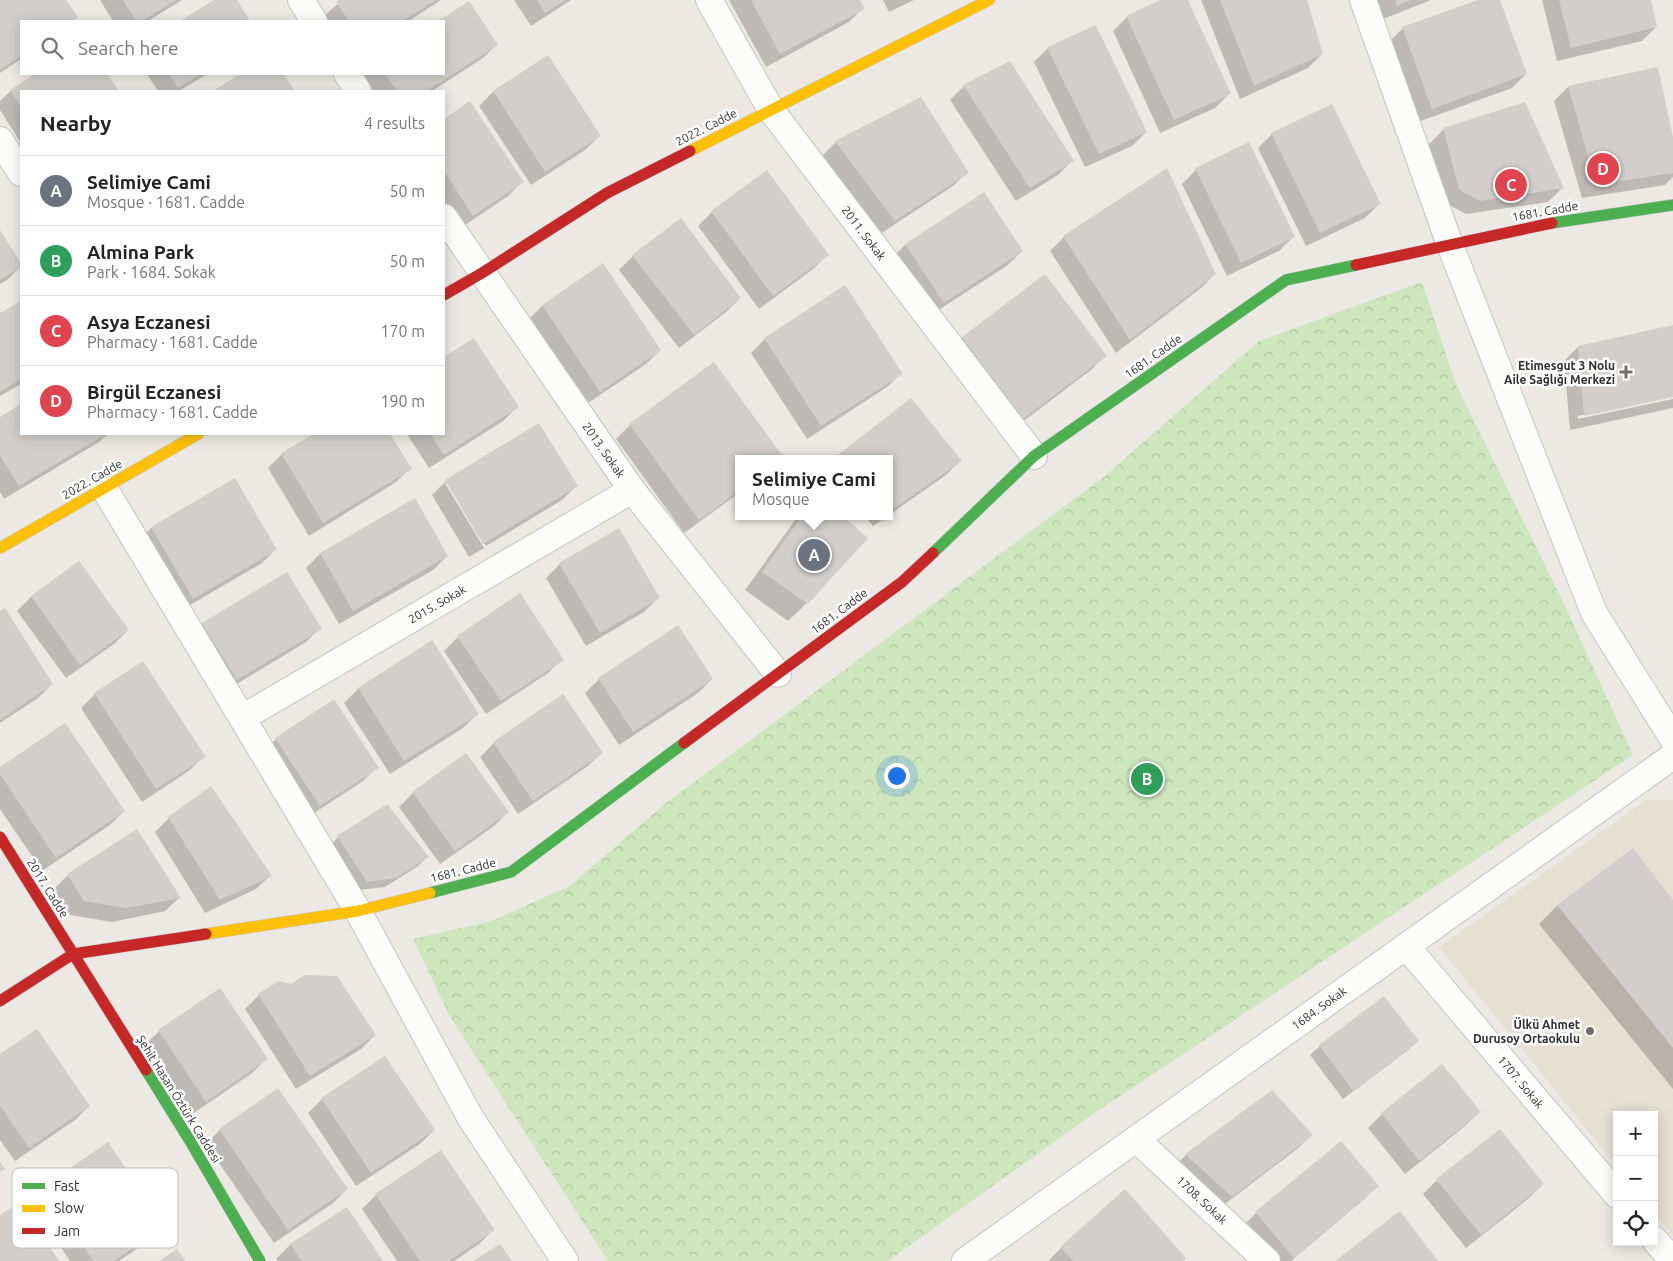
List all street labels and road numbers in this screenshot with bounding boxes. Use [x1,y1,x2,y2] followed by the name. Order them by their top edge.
[673,106,739,148] street label: 2022. Cadde
[1511,199,1579,223] street label: 1681. Cadde
[839,203,889,263] street label: 2011. Sokak
[1122,331,1184,381] street label: 1681. Cadde
[580,420,628,480] street label: 2013. Sokak
[60,457,124,501] street label: 2022. Cadde
[406,582,468,626] street label: 2015. Sokak
[808,586,870,636] street label: 1681. Cadde
[25,856,71,920] street label: 2017. Cadde
[429,856,497,884] street label: 1681. Cadde
[1289,984,1349,1032] street label: 1684. Sokak
[134,1033,224,1165] street label: Şehit Hasan Öztürk Caddesi
[1495,1053,1547,1111] street label: 1707. Sokak
[1174,1173,1230,1227] street label: 1708. Sokak

